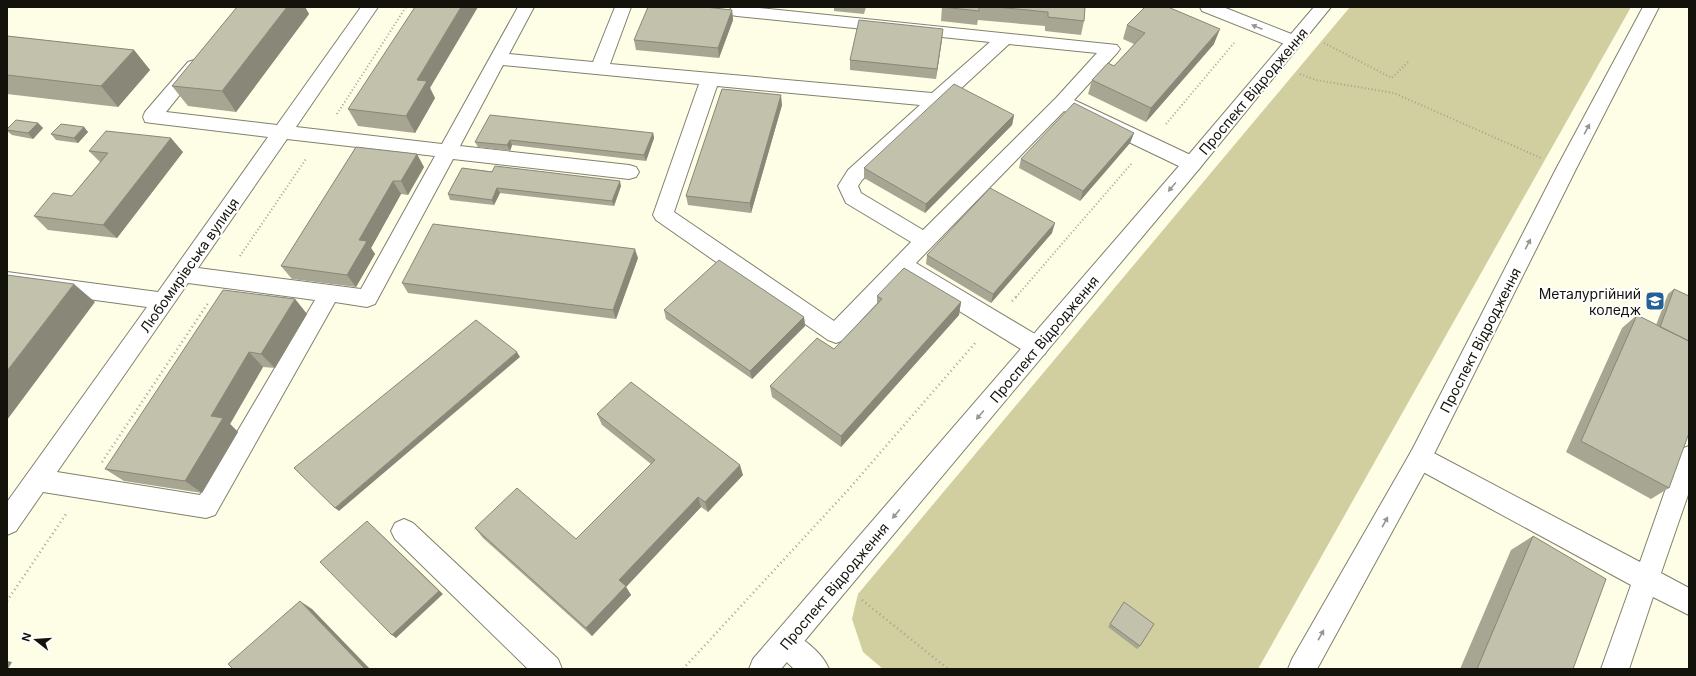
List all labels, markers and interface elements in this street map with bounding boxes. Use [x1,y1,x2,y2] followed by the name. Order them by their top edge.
[1251,23,1263,29] one-way arrow
[1195,24,1311,158] street label: Проспект Відродження
[1584,123,1590,134] one-way arrow
[1168,182,1177,193] one-way arrow
[136,194,242,336] street label: Любомирівська вулиця
[1525,239,1531,250] one-way arrow
[1436,265,1524,415] street label: Проспект Відродження
[986,272,1102,406] street label: Проспект Відродження
[1539,285,1641,318] place label: Металургійний коледж
[1644,290,1666,312] school or university icon: Металургійний коледж
[975,409,984,420] one-way arrow
[891,508,900,519] one-way arrow
[1381,516,1388,527] one-way arrow
[776,519,892,653] street label: Проспект Відродження
[16,620,56,660] north arrow
[1318,629,1324,641] one-way arrow
[19,631,34,643] text: N

